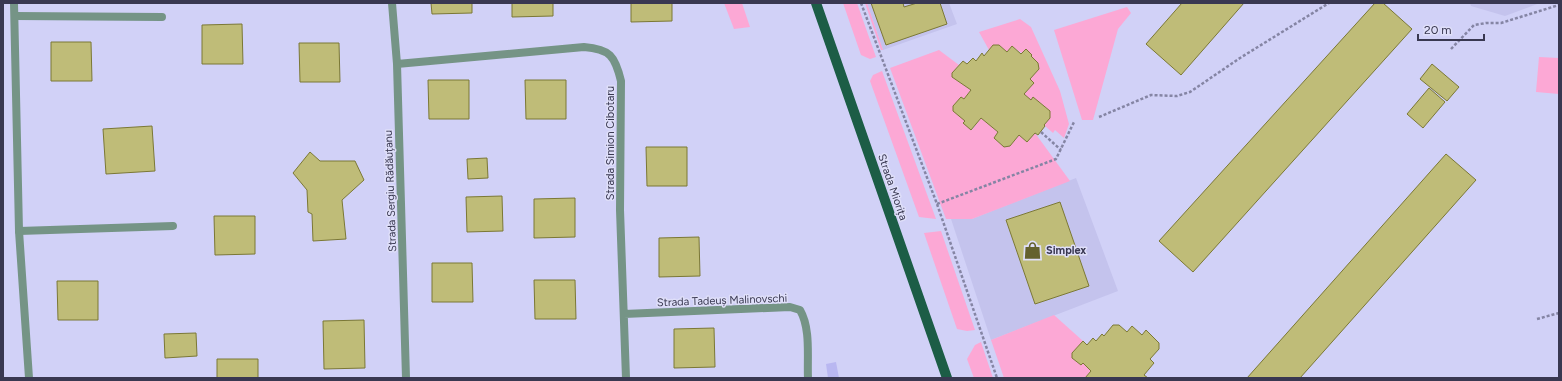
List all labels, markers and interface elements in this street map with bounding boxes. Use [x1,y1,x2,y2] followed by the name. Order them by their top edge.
[1418,16,1484,42] scale bar
[1424,23,1452,37] text: 20 m
[604,86,617,200] street label: Strada Simion Cibotaru
[382,130,399,252] street label: Strada Sergiu Rădăuțanu
[875,152,910,222] street label: Strada Miorița
[1023,240,1043,260] shop icon: Simplex
[1046,244,1086,257] place label: Simplex
[657,292,787,309] street label: Strada Tadeuș Malinovschi

